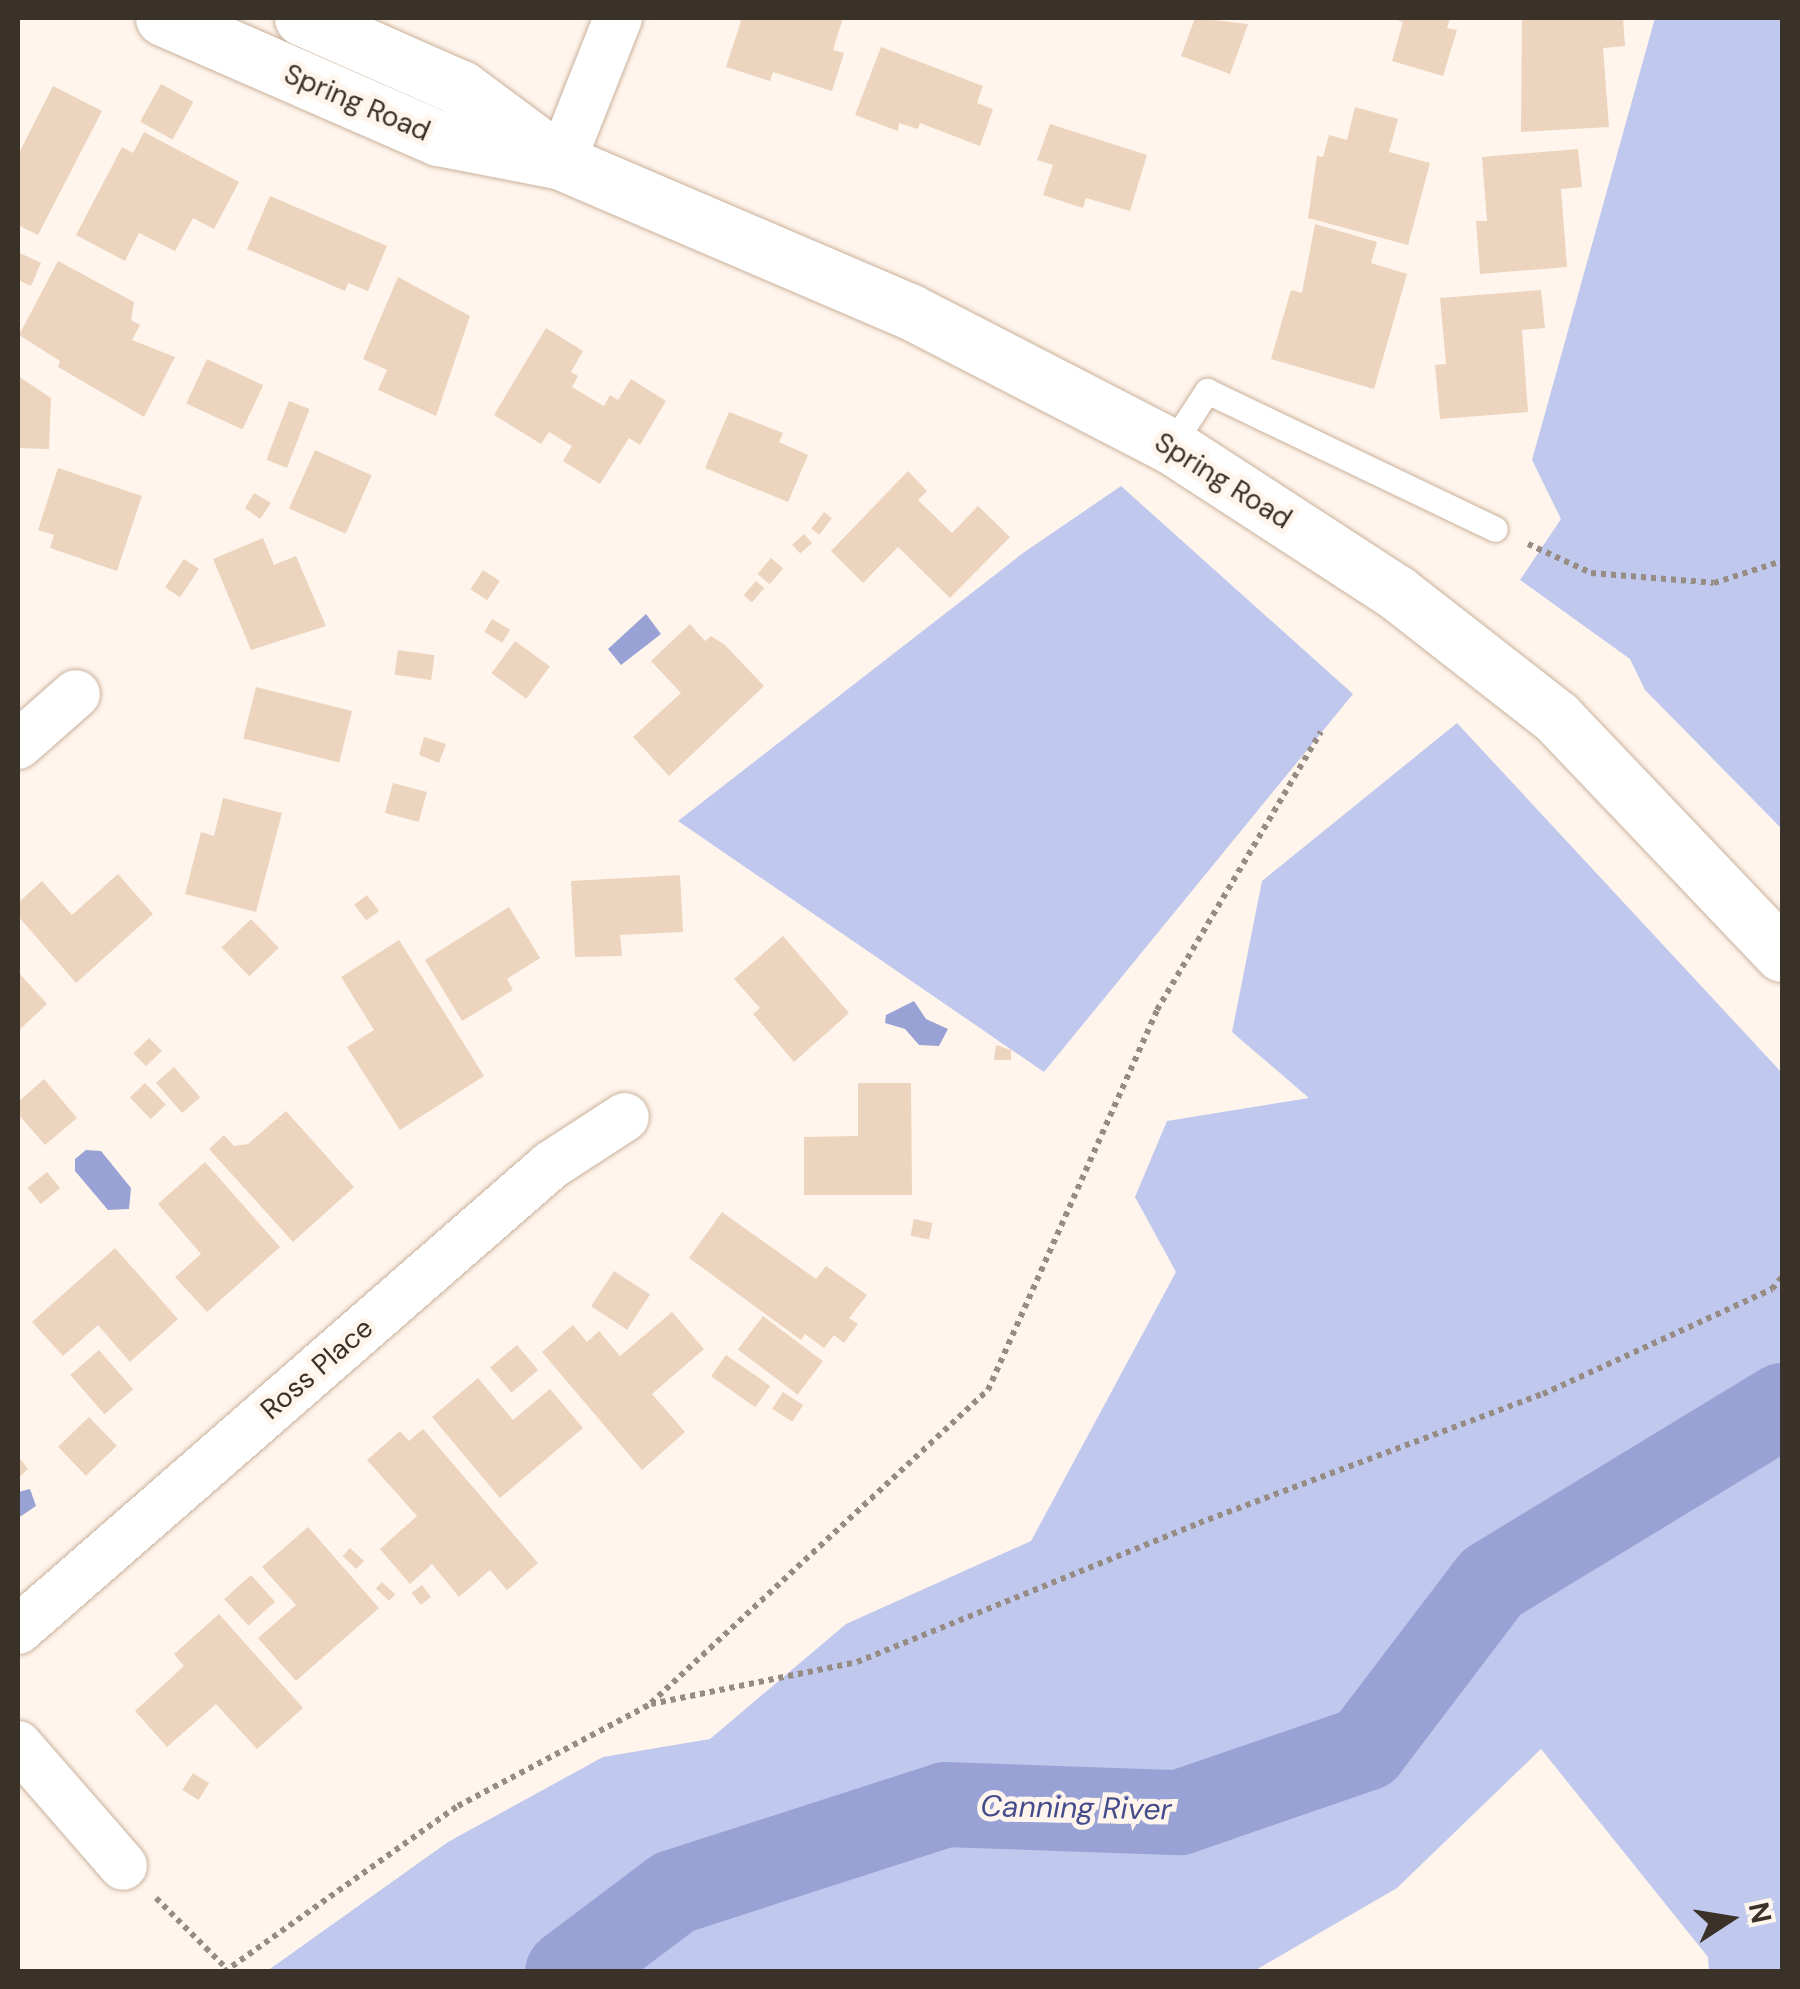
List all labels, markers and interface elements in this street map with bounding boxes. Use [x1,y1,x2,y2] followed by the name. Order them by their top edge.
[279,57,435,149] street label: Spring Road
[1148,426,1298,536] street label: Spring Road
[254,1311,380,1427] street label: Ross Place
[980,1788,1172,1828] water label: Canning River
[1680,1869,1780,1969] north arrow
[1740,1899,1780,1926] text: N

